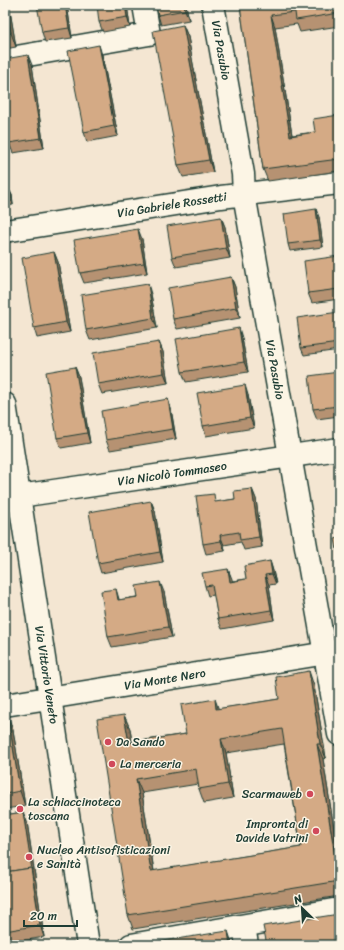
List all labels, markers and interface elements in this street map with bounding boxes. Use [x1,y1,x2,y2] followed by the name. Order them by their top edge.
[205,19,237,82] street label: Via Pasubio
[116,185,228,224] street label: Via Gabriele Rossetti
[259,338,291,401] street label: Via Pasubio
[116,455,228,492] street label: Via Nicolò Tommaseo
[28,624,65,726] street label: Via Vittorio Veneto
[123,662,207,697] street label: Via Monte Nero
[116,731,165,753] place label: Da Sando
[103,737,113,747] marker: Da Sando
[120,753,182,775] place label: La merceria
[107,759,117,769] marker: La merceria
[242,783,303,805] place label: Scarmaweb
[305,789,315,799] marker: Scarmaweb
[28,791,121,827] place label: La schiaccinoteca toscana
[15,804,25,814] marker: La schiaccinoteca toscana
[236,813,309,849] place label: Impronta di Davide Vatrini
[311,826,321,836] marker: Impronta di Davide Vatrini
[37,839,171,875] place label: Nucleo Antisofisticazioni e Sanità
[24,852,34,862] marker: Nucleo Antisofisticazioni e Sanità
[282,888,322,928] north arrow
[290,889,306,910] text: N
[24,902,77,928] scale bar
[30,905,57,927] text: 20 m

